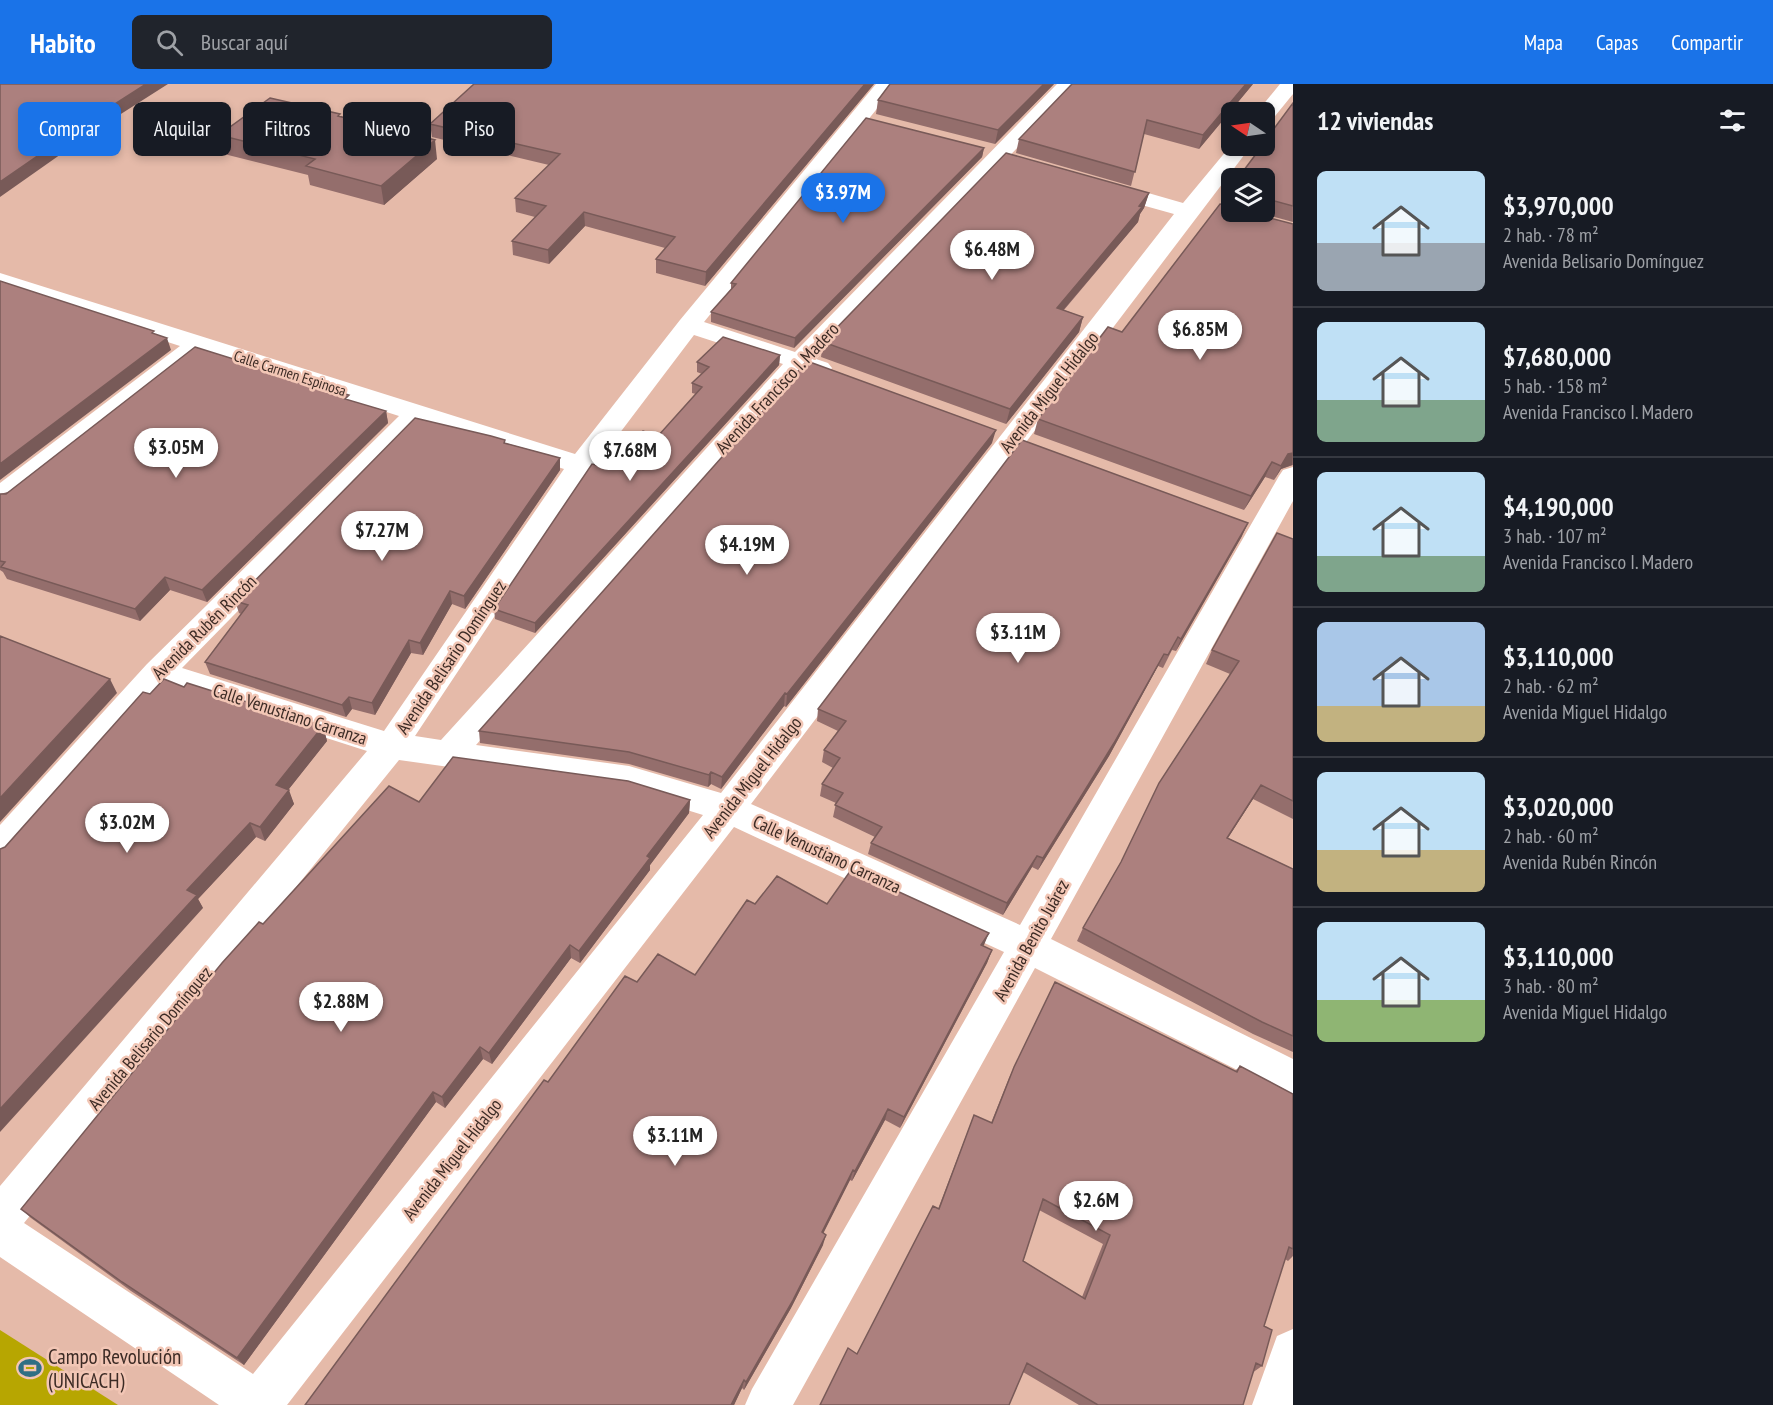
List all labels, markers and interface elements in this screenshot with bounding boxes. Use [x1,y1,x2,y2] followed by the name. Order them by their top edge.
[132,15,552,69] search box
[30,24,96,61] text: Habito
[153,26,186,59] icon: search
[201,28,288,56] text: Buscar aquí
[1524,29,1563,56] text: Mapa
[1596,29,1638,56] text: Capas
[1671,29,1743,56] text: Compartir
[18,102,121,156] chip: Comprar
[133,102,231,156] chip: Alquilar
[243,102,331,156] chip: Filtros
[343,102,431,156] chip: Nuevo
[443,102,515,156] chip: Piso
[1221,102,1275,156] north arrow
[1221,102,1275,222] map controls
[1317,104,1433,137] text: 12 viviendas
[1716,104,1749,137] icon: filters
[1221,168,1275,222] button: layers
[794,173,892,224] pin: $3.97M
[815,179,871,205] text: $3.97M
[1503,189,1614,222] text: $3,970,000
[1365,195,1437,267] icon: home
[1503,222,1599,248] text: 2 hab. · 78 m²
[943,230,1041,281] pin: $6.48M
[964,236,1020,262] text: $6.48M
[1503,248,1704,274] text: Avenida Belisario Domínguez
[1151,310,1249,361] pin: $6.85M
[1172,316,1228,342] text: $6.85M
[710,317,844,458] street label: Avenida Francisco I. Madero
[994,327,1104,457] street label: Avenida Miguel Hidalgo
[1503,340,1611,373] text: $7,680,000
[231,346,349,400] street label: Calle Carmen Espinosa
[1365,346,1437,418] icon: home
[1503,373,1608,399] text: 5 hab. · 158 m²
[1503,399,1693,425] text: Avenida Francisco I. Madero
[127,428,225,479] pin: $3.05M
[581,431,679,482] pin: $7.68M
[148,434,204,460] text: $3.05M
[603,437,657,463] text: $7.68M
[1503,490,1614,523] text: $4,190,000
[1365,496,1437,568] icon: home
[333,511,431,562] pin: $7.27M
[355,517,409,543] text: $7.27M
[1503,523,1607,549] text: 3 hab. · 107 m²
[698,525,796,576] pin: $4.19M
[719,531,775,557] text: $4.19M
[1503,549,1693,575] text: Avenida Francisco I. Madero
[147,570,261,684] street label: Avenida Rubén Rincón
[391,576,511,738] street label: Avenida Belisario Domínguez
[969,613,1067,664] pin: $3.11M
[990,619,1046,645] text: $3.11M
[1503,640,1614,673] text: $3,110,000
[1365,646,1437,718] icon: home
[1503,673,1599,699] text: 2 hab. · 62 m²
[210,678,370,750] street label: Calle Venustiano Carranza
[1503,699,1667,725] text: Avenida Miguel Hidalgo
[697,712,807,842] street label: Avenida Miguel Hidalgo
[1503,790,1614,823] text: $3,020,000
[1365,796,1437,868] icon: home
[78,803,176,854] pin: $3.02M
[99,809,155,835] text: $3.02M
[749,810,905,898] street label: Calle Venustiano Carranza
[1503,823,1599,849] text: 2 hab. · 60 m²
[1503,849,1657,875] text: Avenida Rubén Rincón
[988,875,1074,1005] street label: Avenida Benito Juárez
[1503,940,1614,973] text: $3,110,000
[1365,946,1437,1018] icon: home
[83,961,217,1115] street label: Avenida Belisario Domínguez
[1503,973,1599,999] text: 3 hab. · 80 m²
[292,982,390,1033] pin: $2.88M
[313,988,369,1014] text: $2.88M
[1503,999,1667,1025] text: Avenida Miguel Hidalgo
[397,1094,507,1224] street label: Avenida Miguel Hidalgo
[626,1116,724,1167] pin: $3.11M
[647,1122,703,1148] text: $3.11M
[1054,1181,1138,1232] pin: $2.6M
[1073,1187,1119,1213] text: $2.6M
[48,1343,181,1394] place label: Campo Revolución (UNICACH)
[17,1355,43,1381] sports icon: Campo Revolución (UNICACH)

